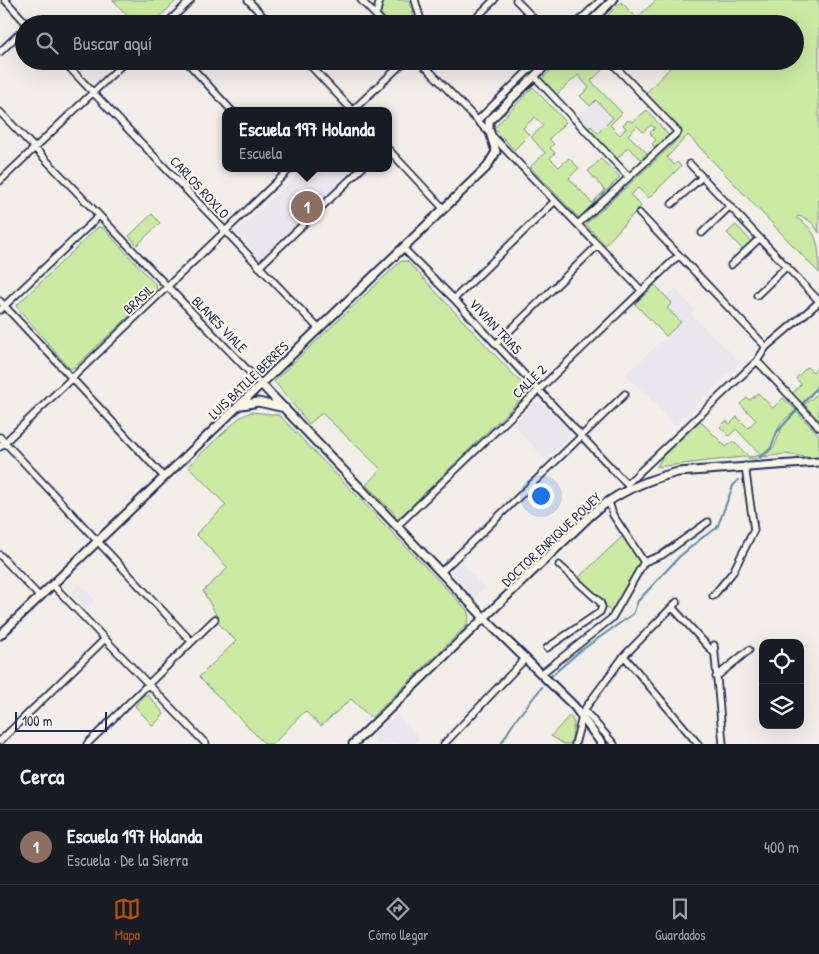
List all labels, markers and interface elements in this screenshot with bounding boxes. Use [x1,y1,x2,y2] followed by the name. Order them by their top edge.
[15,15,804,70] search box
[33,29,61,57] icon: search
[73,30,152,56] text: Buscar aquí
[222,107,392,172] popup
[239,116,375,142] text: Escuela 197 Holanda
[239,142,282,164] text: Escuela
[166,152,234,223] street label: CARLOS ROXLO
[291,188,323,226] pin: 1
[119,280,157,318] street label: BRASIL
[188,292,252,356] street label: BLANES VIALE
[465,294,527,358] street label: VIVIAN TRIAS
[204,336,293,423] street label: LUIS BATLLE BERRES
[508,360,551,402] street label: CALLE 2
[528,483,554,509] your location
[497,487,606,590] street label: DOCTOR ENRIQUE POUEY
[759,639,804,729] map controls
[759,639,804,684] button: locate
[759,684,804,729] button: layers
[15,709,108,732] scale bar
[22,711,52,730] text: 100 m
[20,762,64,791] text: Cerca
[67,823,202,849] text: Escuela 197 Holanda
[33,836,39,858] text: 1
[764,836,799,858] text: 400 m
[67,849,188,871] text: Escuela · De la Sierra
[113,895,141,944] tab: Mapa
[368,895,428,944] tab: Cómo llegar
[655,895,706,944] tab: Guardados

